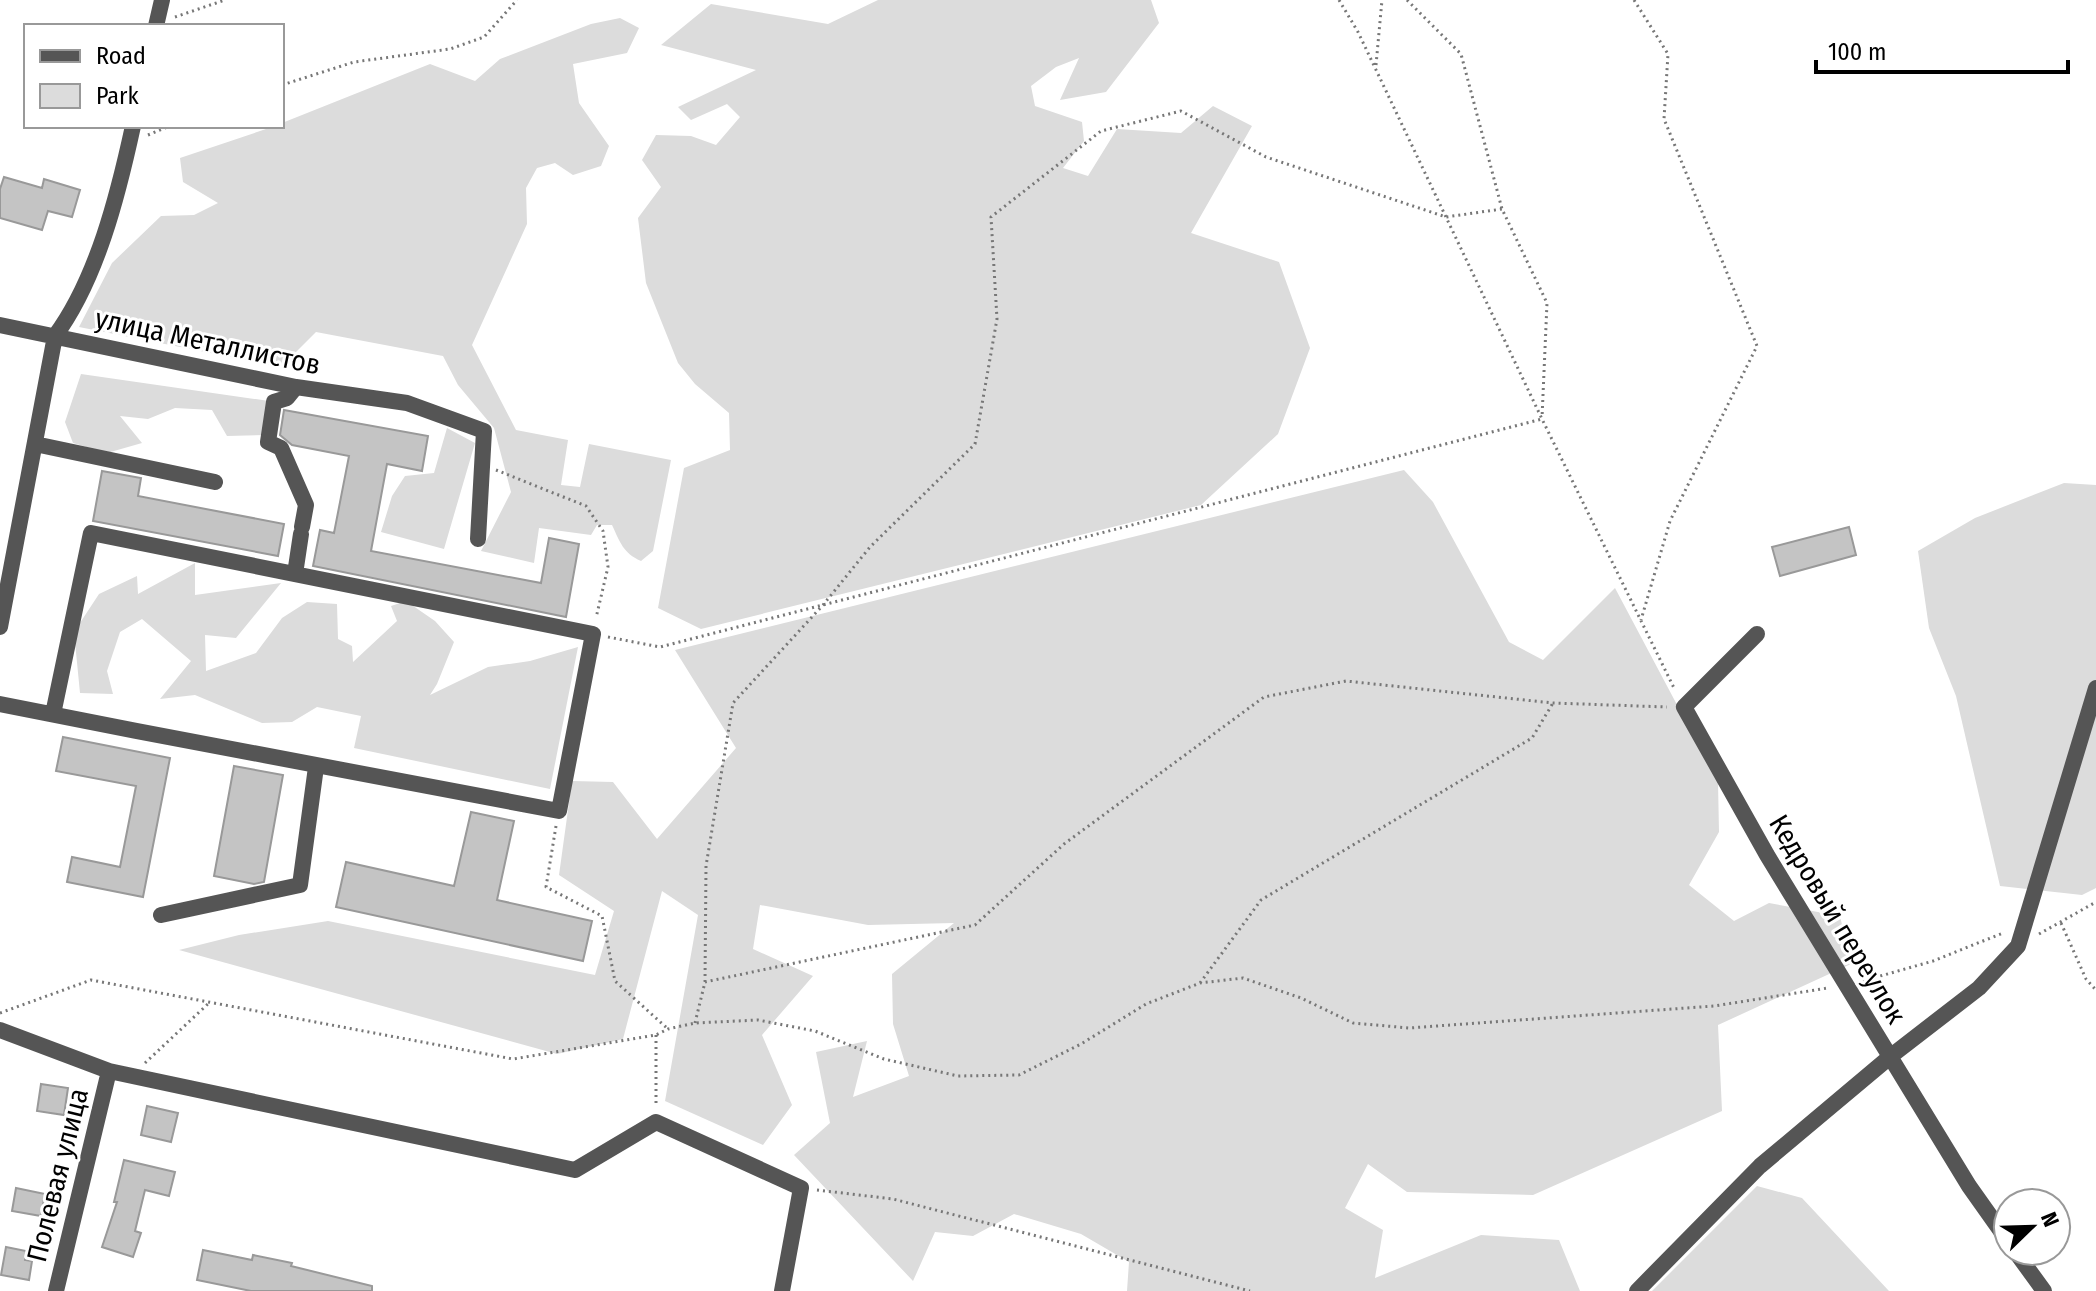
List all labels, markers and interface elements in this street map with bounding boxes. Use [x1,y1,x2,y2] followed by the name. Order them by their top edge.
[24,24,284,128] legend
[1816,24,2068,74] scale bar
[1828,38,1886,66] text: 100 m
[96,42,146,70] text: Road
[96,82,139,110] text: Park
[92,302,323,381] street label: улица Металлистов
[1762,809,1913,1030] street label: Кедровый переулок
[20,1085,95,1265] street label: Полевая улица
[1992,1187,2072,1267] north arrow
[2035,1208,2065,1231] text: N

